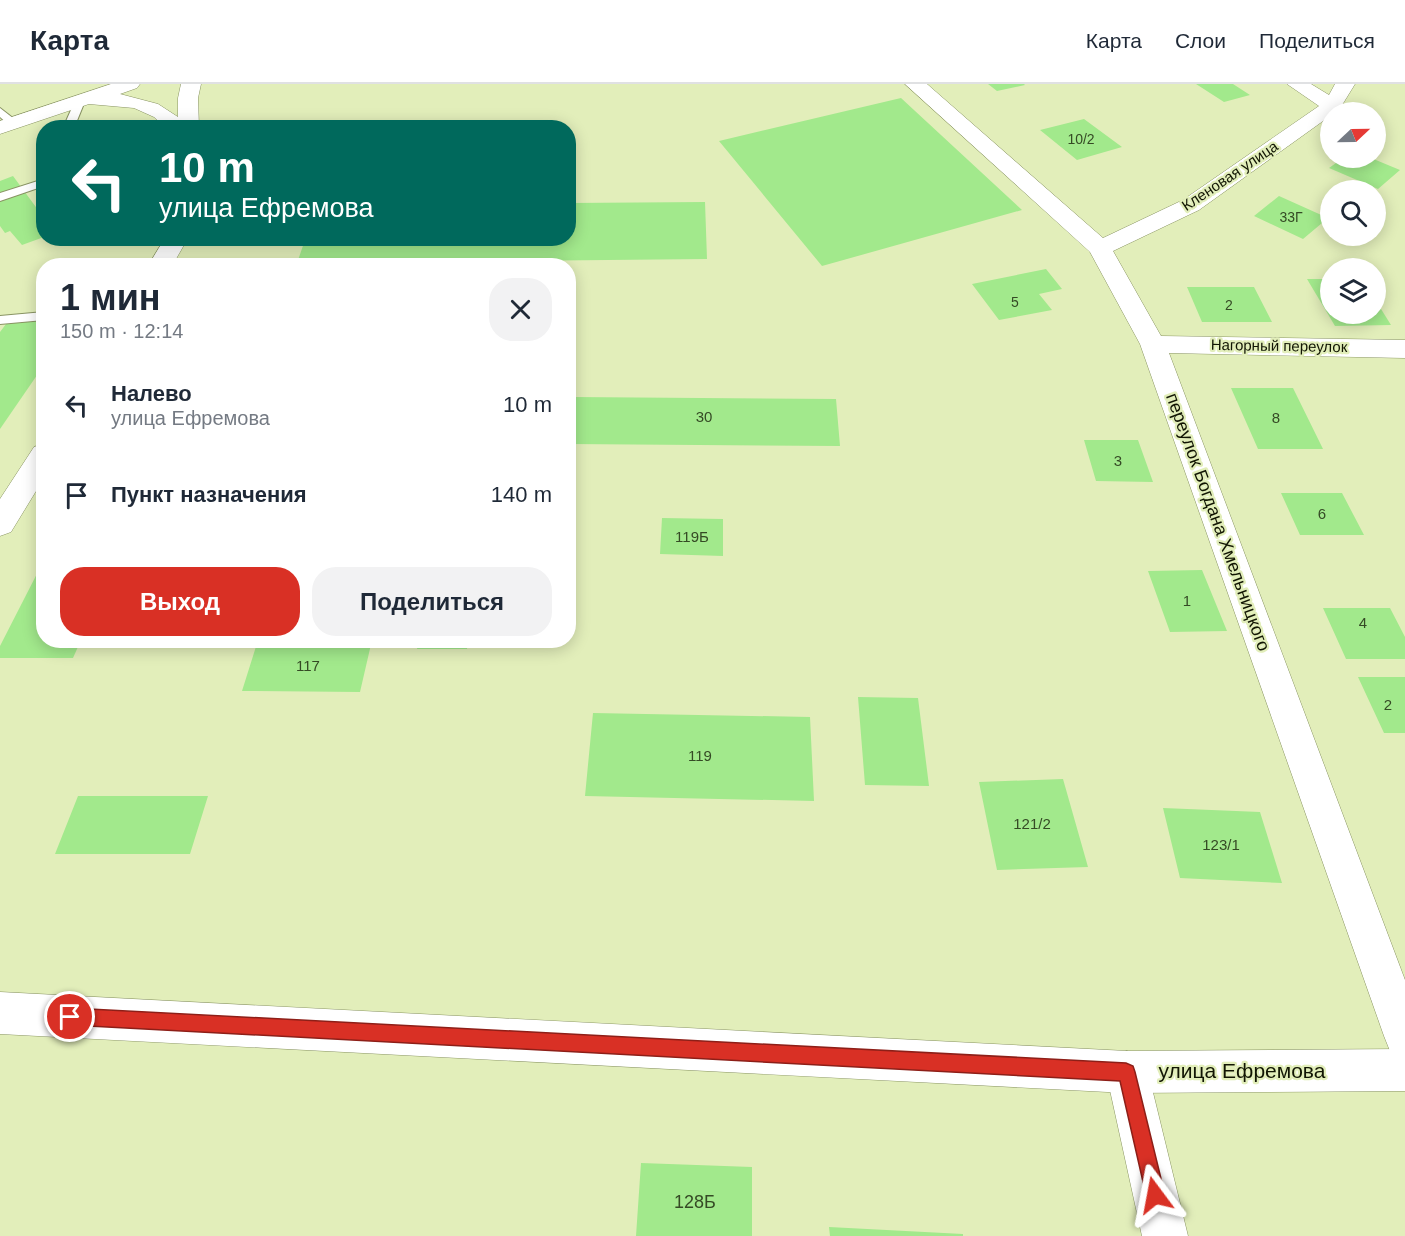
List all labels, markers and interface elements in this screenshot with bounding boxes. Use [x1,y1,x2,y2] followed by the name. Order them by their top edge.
[30,25,109,56] text: Карта
[1086,29,1142,52] text: Карта
[1175,29,1226,52] text: Слои
[1259,29,1375,52] text: Поделиться
[1320,102,1386,168] north arrow
[1320,102,1386,324] map controls
[1067,131,1095,147] house number: 10/2
[1178,137,1281,214] street label: Кленовая улица
[60,144,138,222] icon: left
[159,144,255,191] text: 10 m
[1320,180,1386,246] button: search
[159,193,374,223] text: улица Ефремова
[1279,209,1303,225] house number: 33Г
[1320,258,1386,324] button: layers
[60,277,161,318] text: 1 мин
[489,278,552,341] button: close
[1011,294,1019,310] house number: 5
[1225,297,1233,313] house number: 2
[60,320,183,342] text: 150 m · 12:14
[1211,336,1348,355] street label: Нагорный переулок
[111,381,192,406] text: Налево
[60,389,93,422] icon: left
[1162,390,1274,654] street label: переулок Богдана Хмельницкого
[503,392,552,417] text: 10 m
[111,407,270,429] text: улица Ефремова
[696,408,712,425] house number: 30
[1272,409,1280,426] house number: 8
[1114,452,1122,469] house number: 3
[60,479,93,512] icon: arrive
[111,482,307,507] text: Пункт назначения
[491,482,552,507] text: 140 m
[1318,505,1326,522] house number: 6
[675,528,709,545] house number: 119Б
[60,567,300,636] button: Выход
[312,567,552,636] button: Поделиться
[1183,592,1191,609] house number: 1
[1359,614,1367,631] house number: 4
[296,657,320,674] house number: 117
[1384,696,1392,713] house number: 2
[688,747,712,764] house number: 119
[1013,815,1051,832] house number: 121/2
[1202,836,1240,853] house number: 123/1
[44,991,95,1042] pin
[53,1000,86,1033] icon: arrive
[1159,1059,1326,1082] street label: улица Ефремова
[1123,1163,1187,1227] position arrow
[674,1192,716,1212] house number: 128Б

